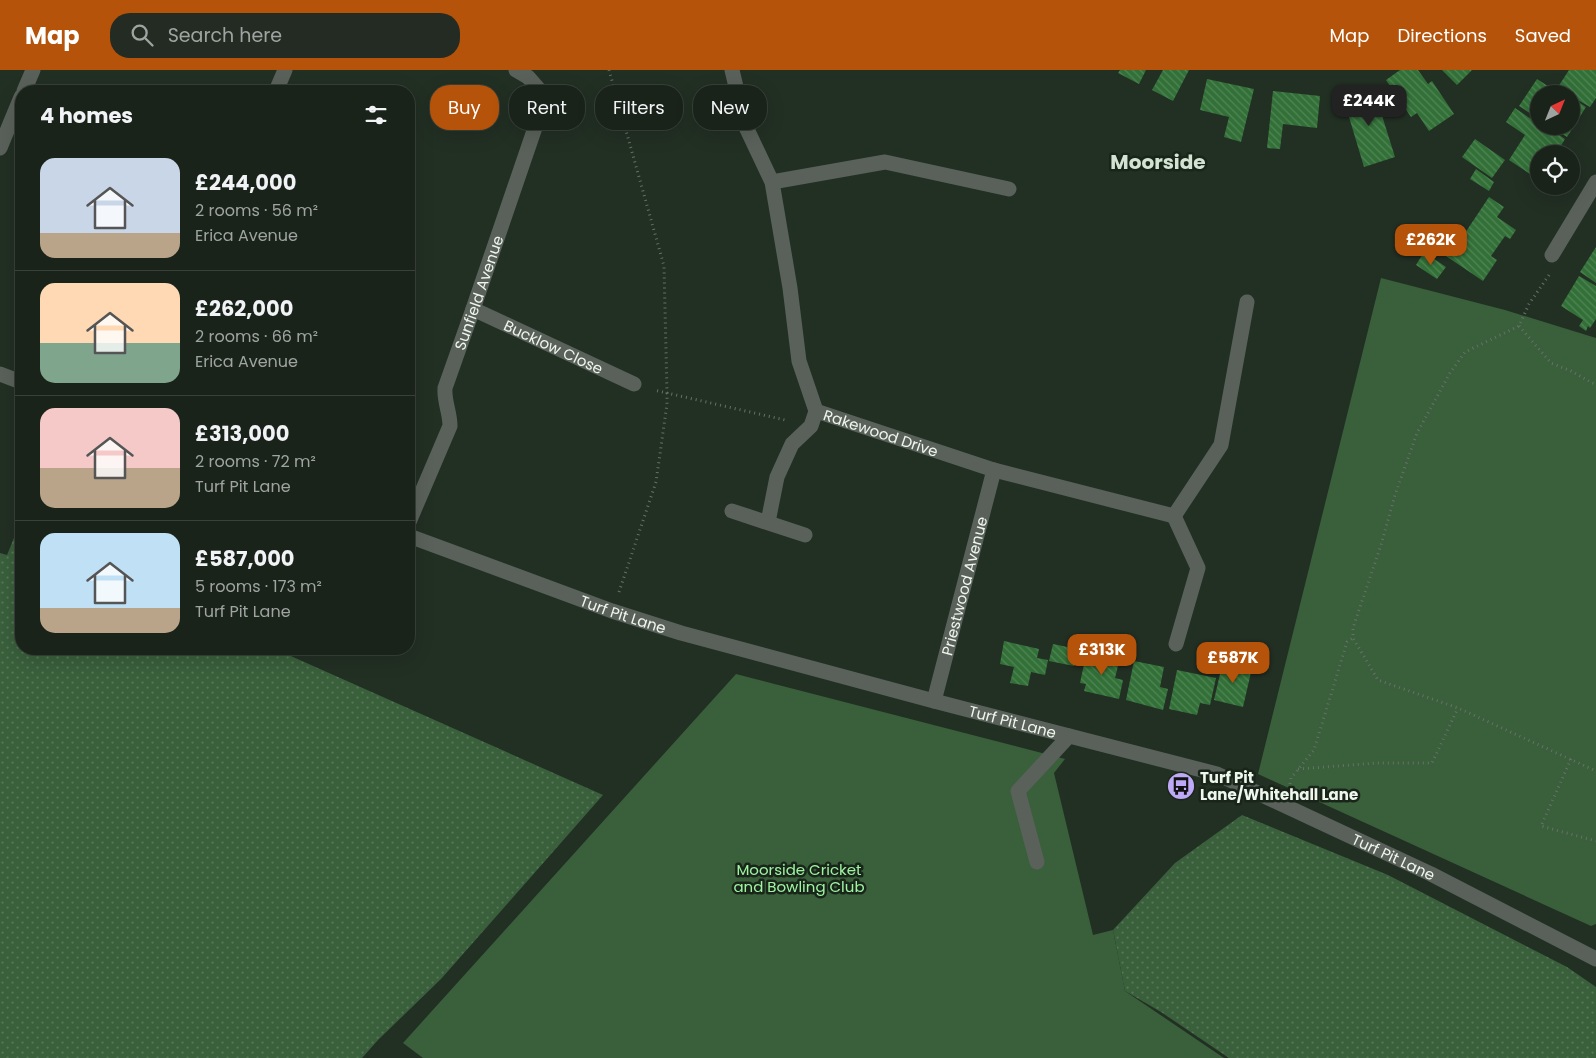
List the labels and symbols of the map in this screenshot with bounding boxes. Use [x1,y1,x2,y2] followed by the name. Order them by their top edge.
[1334,85,1404,127] pin: £244K
[1530,85,1580,135] north arrow
[1110,148,1206,176] district label: Moorside
[1396,224,1466,266] pin: £262K
[449,232,508,353] street label: Sunfield Avenue
[501,314,607,379] street label: Bucklow Close
[821,404,941,461] street label: Rakewood Drive
[936,514,992,658] street label: Priestwood Avenue
[577,590,669,638] street label: Turf Pit Lane
[1067,634,1137,676] pin: £313K
[1198,642,1268,684] pin: £587K
[967,700,1059,743] street label: Turf Pit Lane
[1200,767,1358,805] place label: Turf Pit Lane/Whitehall Lane
[1166,771,1196,801] bus stop icon: Turf Pit Lane/Whitehall Lane
[1349,828,1439,885] street label: Turf Pit Lane
[733,859,865,897] park label: Moorside Cricket and Bowling Club

